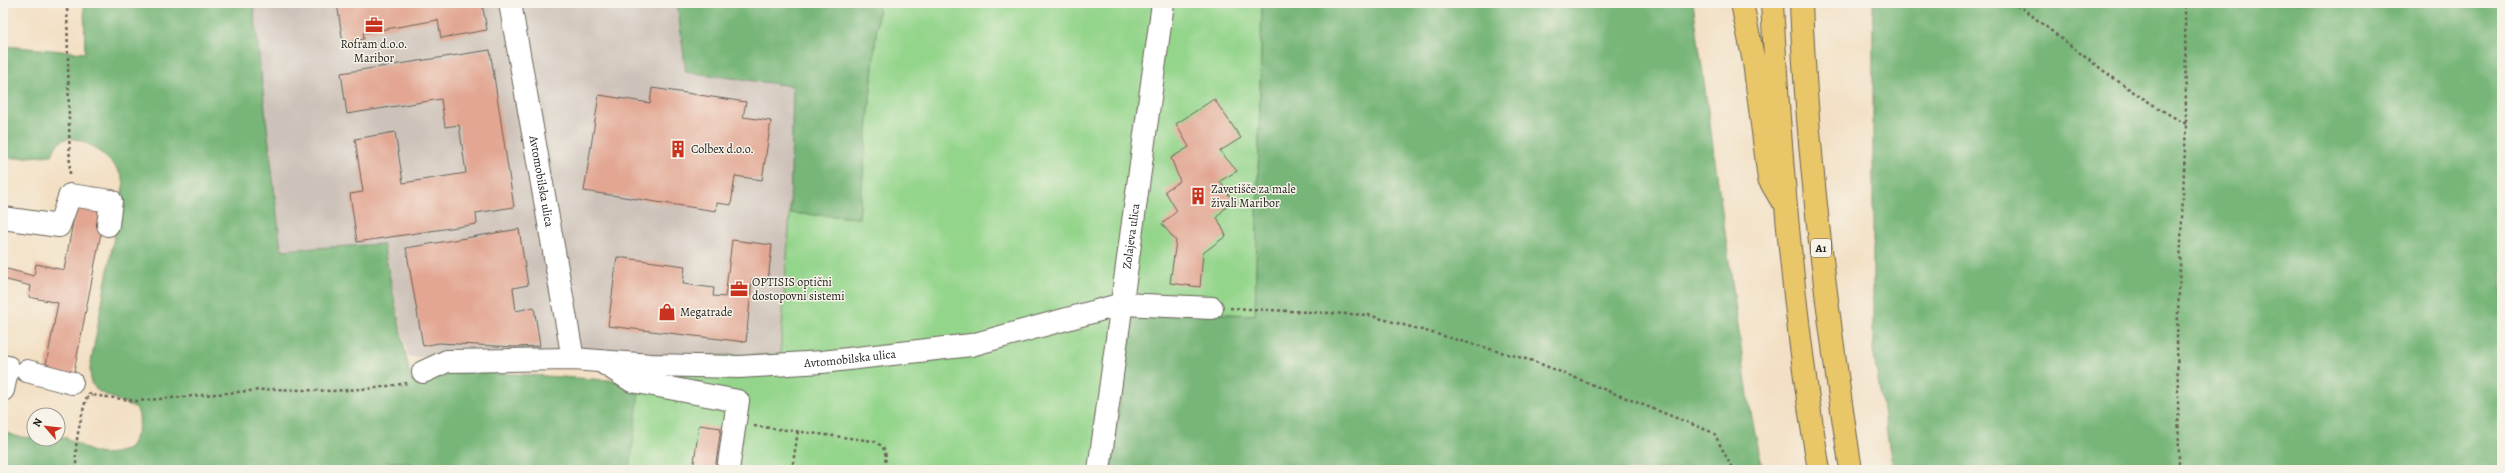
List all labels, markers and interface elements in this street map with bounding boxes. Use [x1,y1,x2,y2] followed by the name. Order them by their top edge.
[364,15,384,35] office icon: Rofram d.o.o. Maribor
[341,36,407,66] place label: Rofram d.o.o. Maribor
[525,133,558,229] street label: Avtomobilska ulica
[668,139,688,159] building icon: Colbex d.o.o.
[691,141,754,157] place label: Colbex d.o.o.
[1211,181,1296,211] place label: Zavetišče za male živali Maribor
[1188,186,1208,206] building icon: Zavetišče za male živali Maribor
[1119,202,1144,270] street label: Zolajeva ulica
[1811,239,1831,257] road number: A1
[752,274,845,304] place label: OPTISIS optični dostopovni sistemi
[729,279,749,299] office icon: OPTISIS optični dostopovni sistemi
[657,302,677,322] shop icon: Megatrade
[680,304,732,320] place label: Megatrade
[803,346,897,371] street label: Avtomobilska ulica
[26,407,66,447] north arrow
[29,415,46,430] text: N

